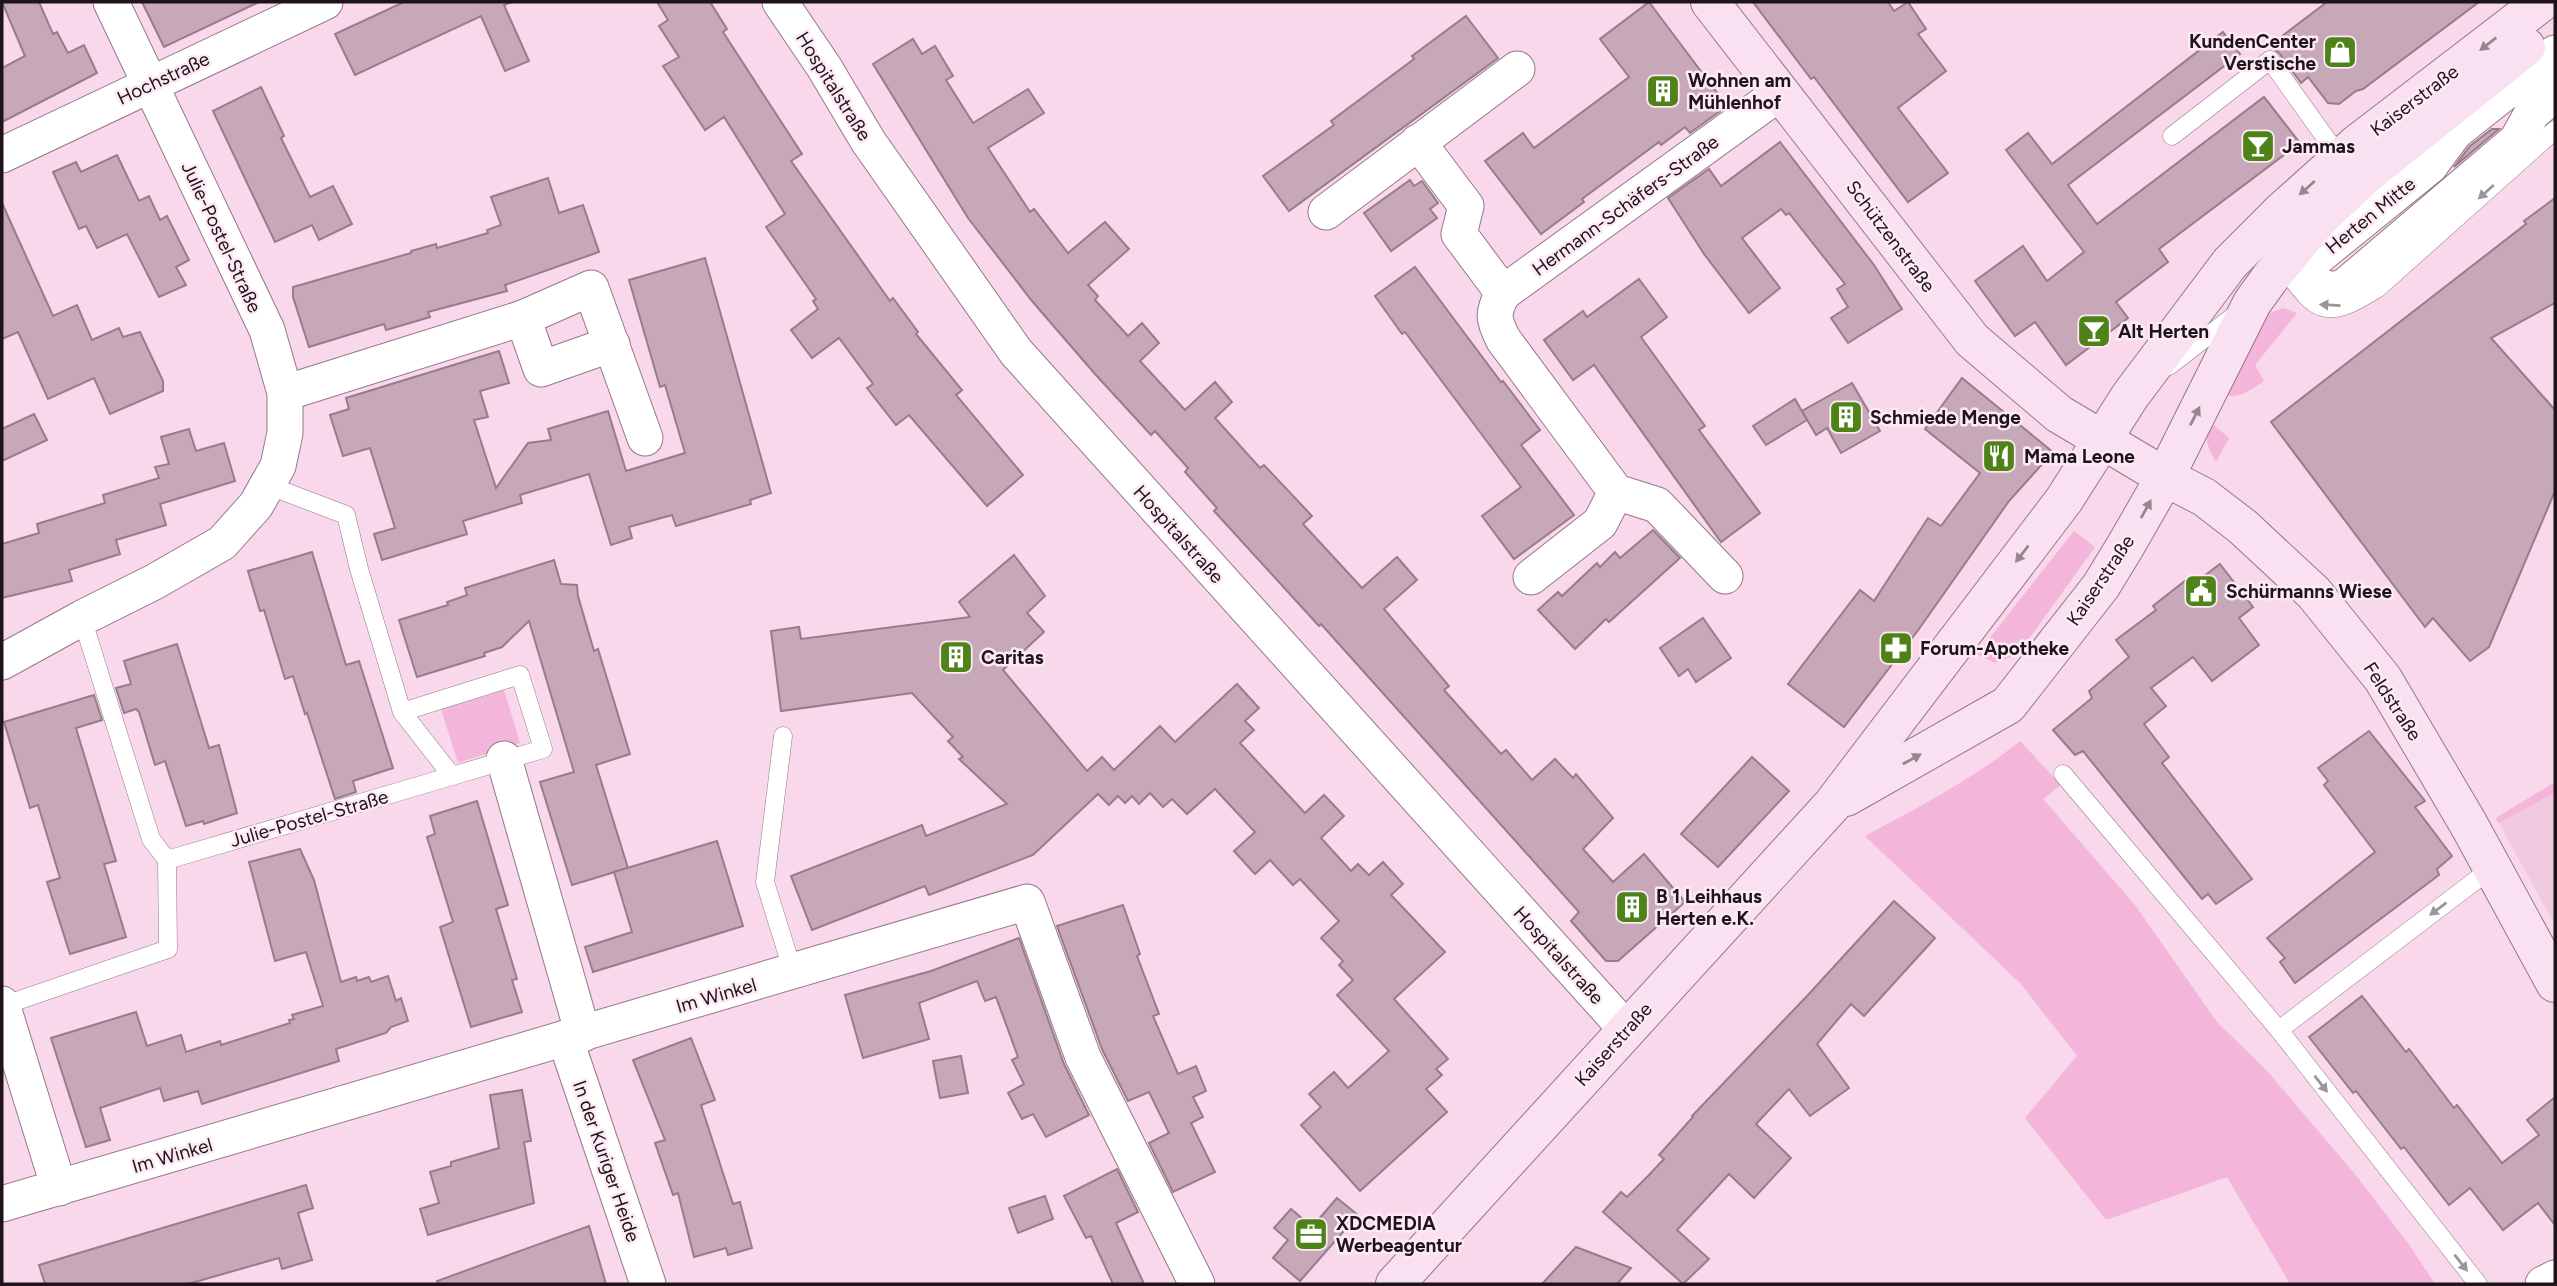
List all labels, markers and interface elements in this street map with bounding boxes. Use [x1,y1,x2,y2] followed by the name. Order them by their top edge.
[791,28,876,145] street label: Hospitalstraße
[2189,30,2316,75] place label: KundenCenter Verstische
[2321,33,2359,71] shop icon: KundenCenter Verstische
[2479,36,2497,50] one-way arrow
[113,47,213,110] street label: Hochstraße
[2366,60,2463,141] street label: Kaiserstraße
[1688,69,1791,114] place label: Wohnen am Mühlenhof
[1644,72,1682,110] building icon: Wohnen am Mühlenhof
[2239,127,2277,165] bar icon: Jammas
[1528,130,1723,281] street label: Hermann-Schäfers-Straße
[2282,135,2355,158] place label: Jammas
[177,158,267,316] street label: Julie-Postel-Straße
[2321,172,2420,259] street label: Herten Mitte
[1841,176,1940,297] street label: Schützenstraße
[2298,180,2316,196] one-way arrow
[2478,184,2495,200] one-way arrow
[2319,300,2341,311] one-way arrow
[2075,312,2113,350] bar icon: Alt Herten
[2118,320,2209,343] place label: Alt Herten
[1827,398,1865,436] building icon: Schmiede Menge
[1870,406,2021,429] place label: Schmiede Menge
[2190,406,2201,426] one-way arrow
[1980,437,2018,475] restaurant icon: Mama Leone
[2024,445,2135,468] place label: Mama Leone
[1129,481,1229,588] street label: Hospitalstraße
[2140,500,2152,519] one-way arrow
[2062,531,2139,630] street label: Kaiserstraße
[2015,544,2030,562] one-way arrow
[2182,572,2220,610] public building icon: Schürmanns Wiese
[2226,580,2392,603] place label: Schürmanns Wiese
[1877,629,1915,667] pharmacy icon: Forum-Apotheke
[1920,637,2069,660] place label: Forum-Apotheke
[937,638,975,676] building icon: Caritas
[981,646,1044,669] place label: Caritas
[2359,658,2427,745] street label: Feldstraße
[1903,753,1922,765] one-way arrow
[227,785,391,852] street label: Julie-Postel-Straße
[1656,885,1762,930] place label: B 1 Leihhaus Herten e.K.
[1613,888,1651,926] building icon: B 1 Leihhaus Herten e.K.
[1509,902,1609,1009] street label: Hospitalstraße
[2429,902,2447,917] one-way arrow
[673,973,759,1018] street label: Im Winkel
[1570,998,1657,1091] street label: Kaiserstraße
[2313,1075,2327,1093] one-way arrow
[568,1077,645,1245] street label: In der Kuriger Heide
[129,1133,215,1178] street label: Im Winkel
[1336,1212,1462,1257] place label: XDCMEDIA Werbeagentur
[1292,1215,1330,1253] office icon: XDCMEDIA Werbeagentur
[2454,1254,2468,1272] one-way arrow

